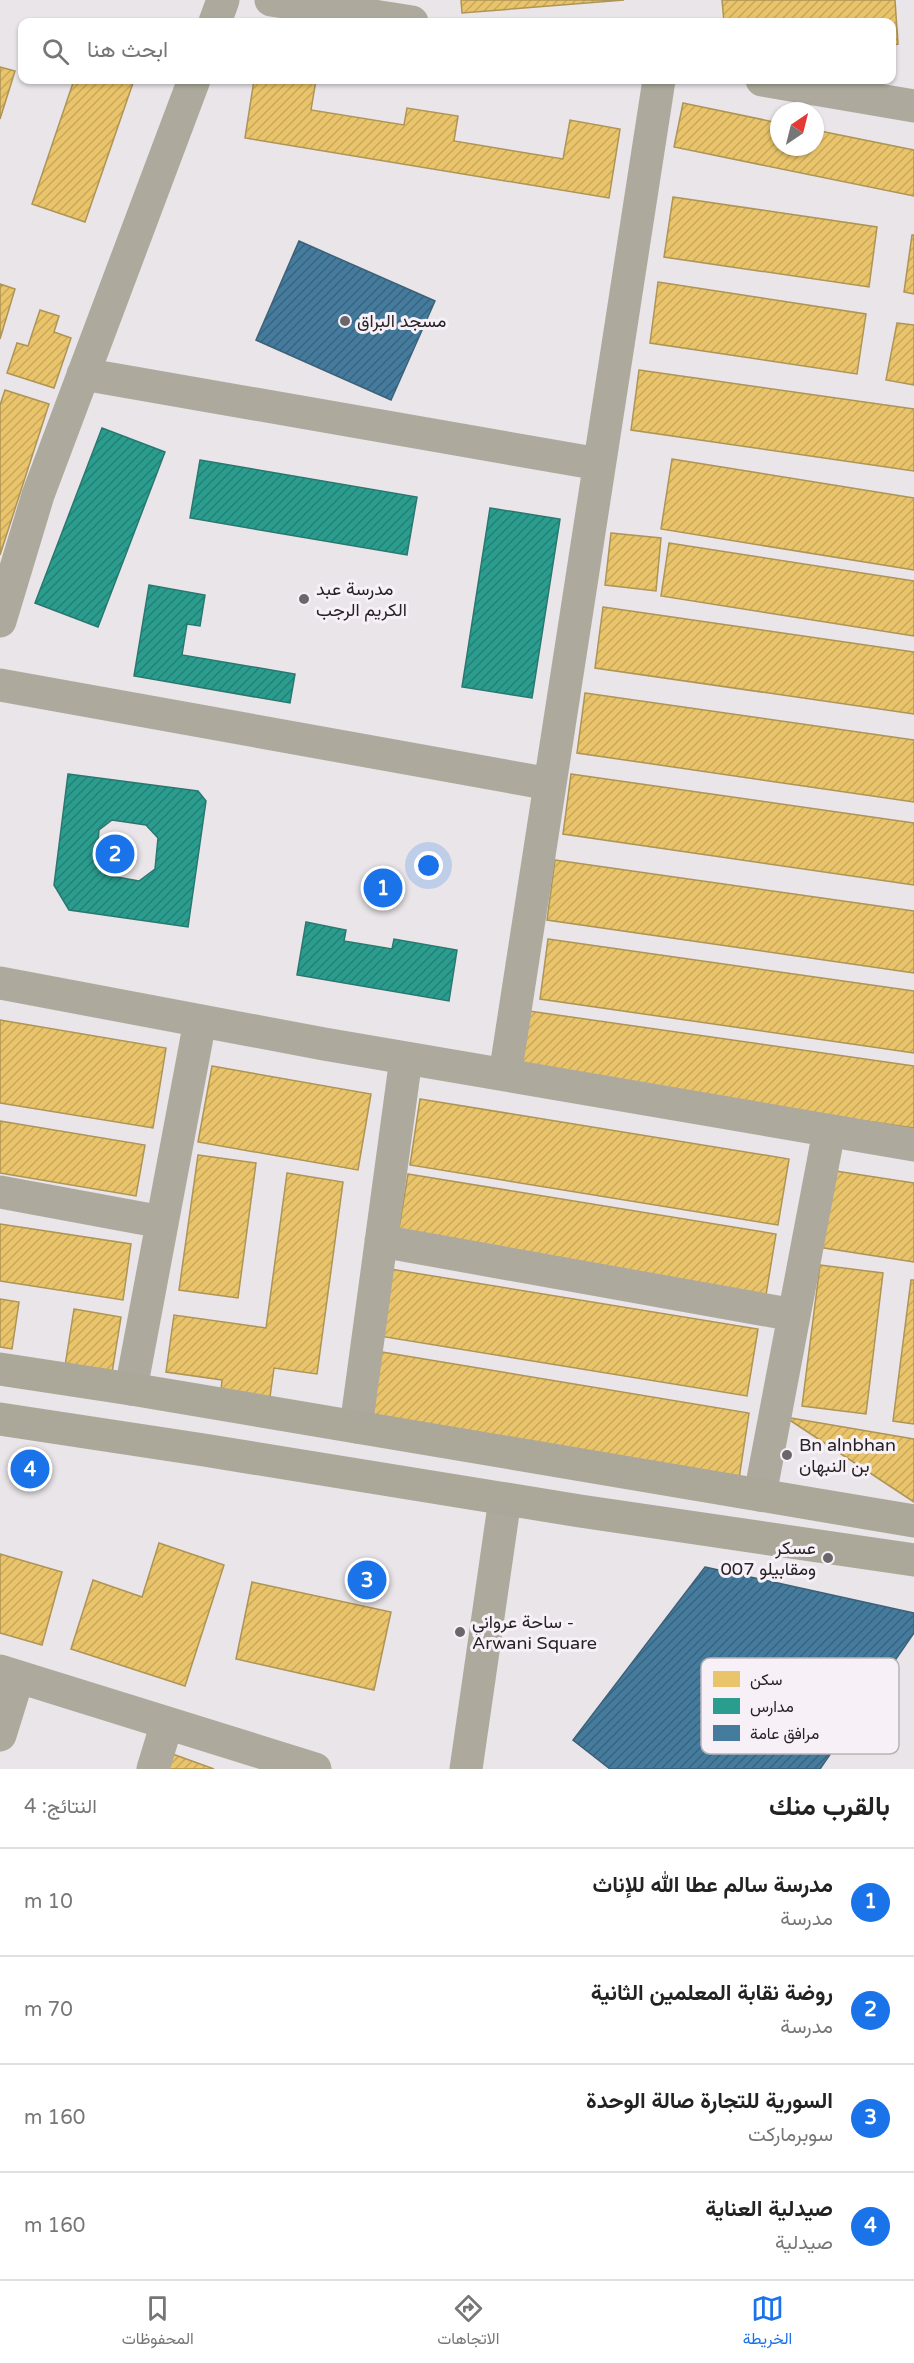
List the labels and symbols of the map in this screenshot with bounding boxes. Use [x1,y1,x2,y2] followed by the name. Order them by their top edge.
[770,102,824,156] north arrow
[357,310,446,332] place label: مسجد البراق
[338,314,352,328] marker: مسجد البراق
[316,578,407,622] place label: مدرسة عبد الكريم الرجب
[297,592,311,606] marker: مدرسة عبد الكريم الرجب
[96,832,134,876] pin: 2
[414,851,443,880] your location
[364,866,403,910] pin: 1
[799,1434,896,1477] place label: Bn alnbhan بن النبهان
[10,1446,50,1492] pin: 4
[780,1448,794,1462] marker: Bn alnbhan بن النبهان
[721,1537,816,1580] place label: عسكر ومقابيلو 007
[821,1551,835,1565] marker: عسكر ومقابيلو 007
[348,1558,386,1602] pin: 3
[472,1611,597,1654] place label: ساحة عرواني - Arwani Square
[453,1625,467,1639] marker: ساحة عرواني - Arwani Square
[701,1658,899,1754] legend
[750,1670,782,1690] text: سكن
[750,1697,794,1717] text: مدارس
[750,1724,819,1744] text: مرافق عامة

